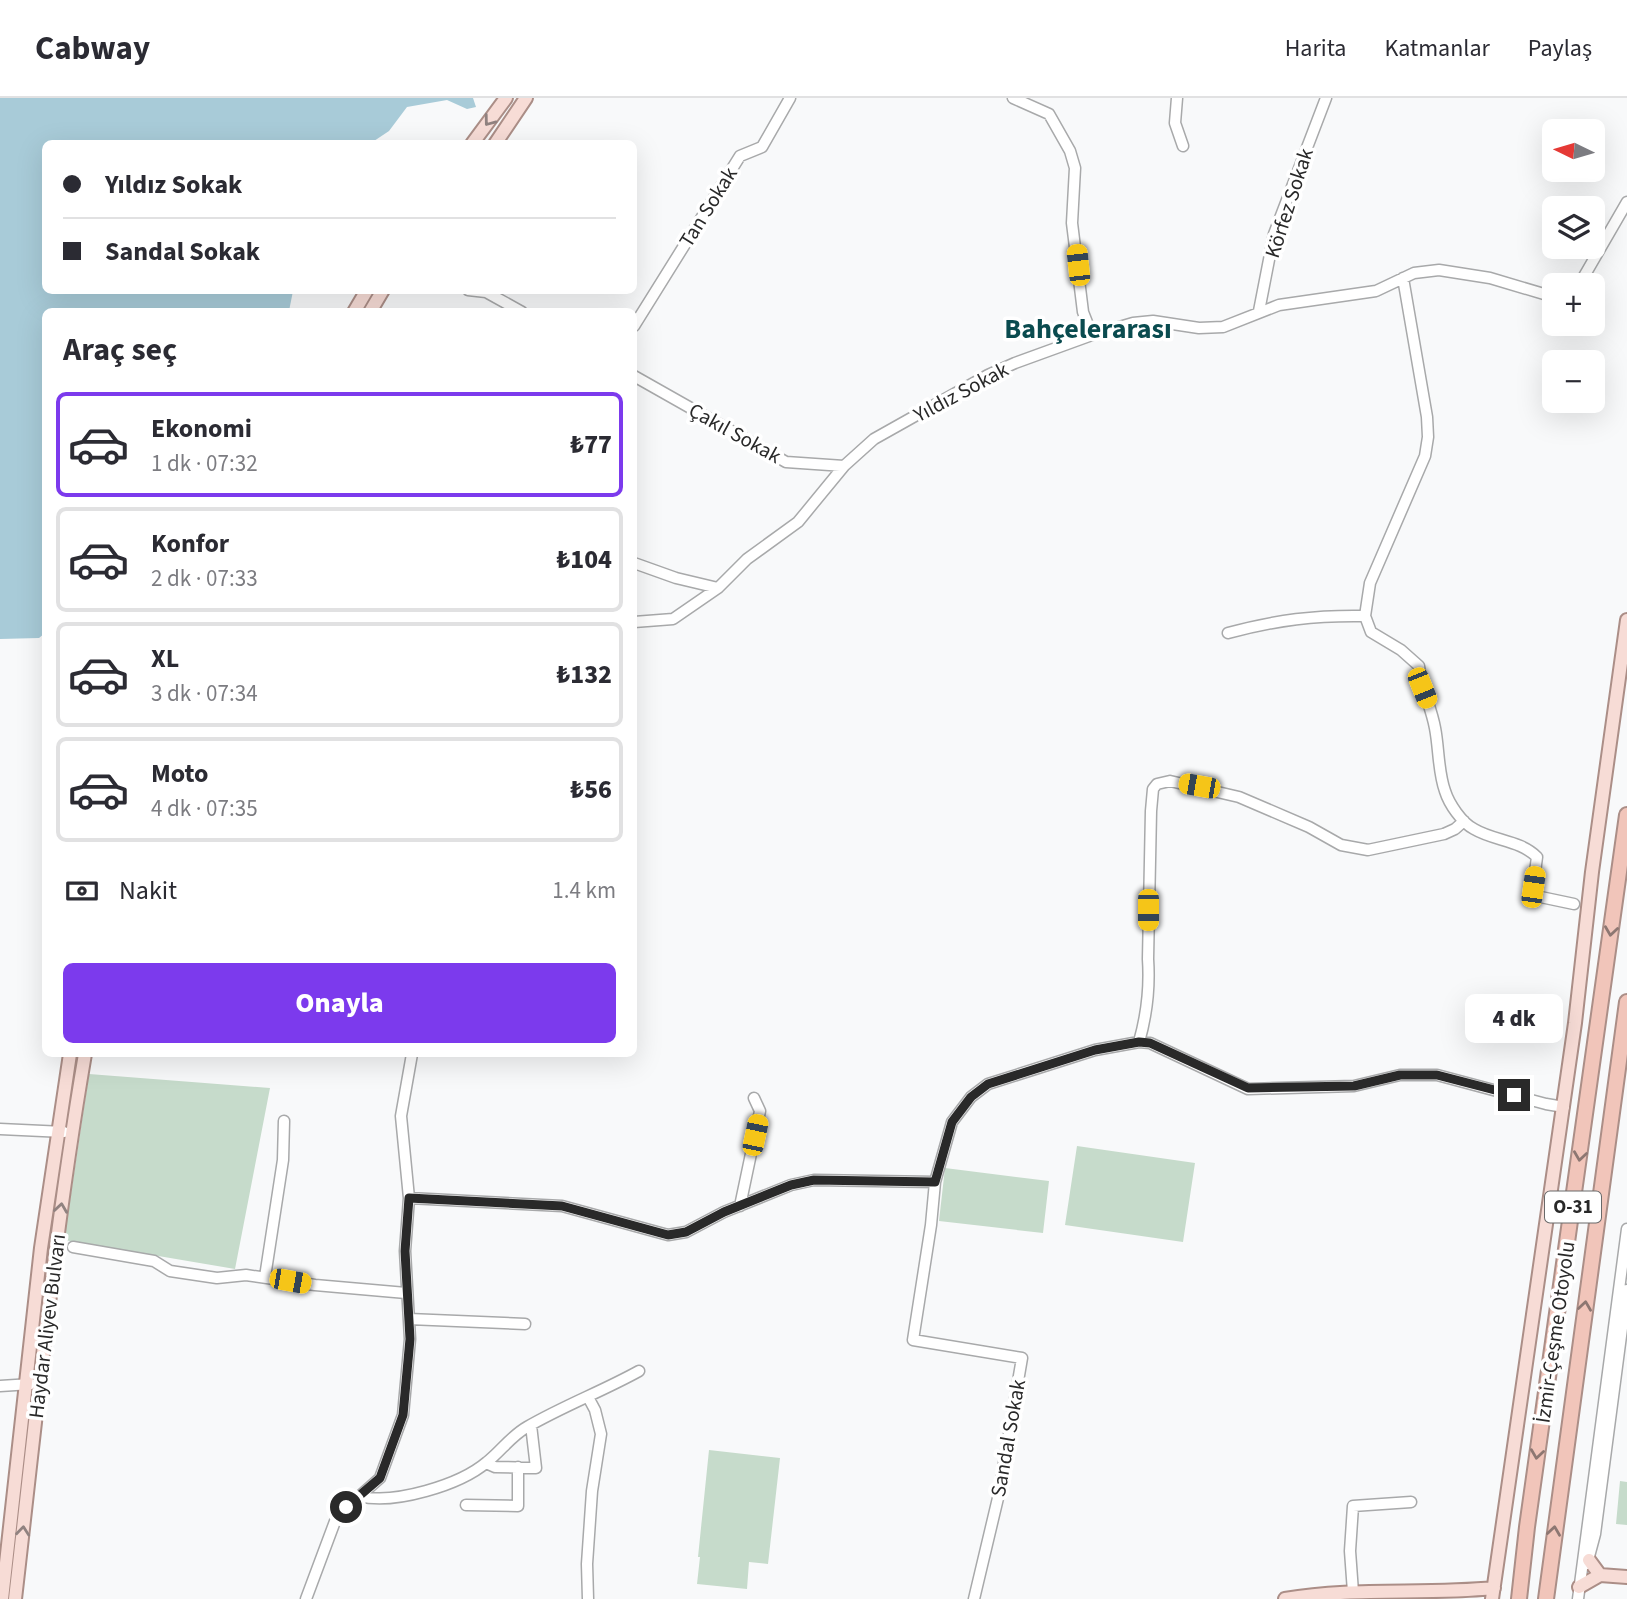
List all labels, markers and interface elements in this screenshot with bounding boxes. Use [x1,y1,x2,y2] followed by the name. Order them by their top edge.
[35,25,150,72] text: Cabway
[1285,31,1346,66] text: Harita
[1384,31,1490,66] text: Katmanlar
[1528,31,1592,66] text: Paylaş
[485,113,497,126] one-way arrow
[1542,119,1605,182] north arrow
[1542,119,1605,413] map controls
[1257,144,1321,262] street label: Körfez Sokak
[671,160,745,253] street label: Tan Sokak
[105,166,242,203] text: Yıldız Sokak
[1542,196,1605,259] button: layers
[105,233,260,270] text: Sandal Sokak
[1066,243,1091,287] car
[1542,273,1605,336] button: +
[1004,309,1172,349] district label: Bahçelerarası
[63,327,177,373] text: Araç seç
[1542,350,1605,413] button: −
[907,354,1014,430] street label: Yıldız Sokak
[683,395,787,471] street label: Çakıl Sokak
[151,410,252,447] text: Ekonomi
[67,413,130,476] icon: car
[570,426,612,463] text: ₺77
[151,447,258,480] text: 1 dk · 07:32
[151,525,229,562] text: Konfor
[67,528,130,591] icon: car
[556,541,612,578] text: ₺104
[151,562,258,595] text: 2 dk · 07:33
[151,640,179,677] text: XL
[67,643,130,706] icon: car
[556,656,612,693] text: ₺132
[1405,665,1440,711] car
[151,677,258,710] text: 3 dk · 07:34
[151,755,208,792] text: Moto
[67,758,130,821] icon: car
[570,771,612,808] text: ₺56
[1177,772,1222,800] car
[151,792,258,825] text: 4 dk · 07:35
[1520,865,1547,909] car
[63,872,101,910] icon: cash
[119,872,177,909] text: Nakit
[552,874,616,907] text: 1.4 km
[1138,889,1159,931] car
[1603,925,1618,937] one-way arrow
[63,963,616,1043] button: Onayla
[1465,993,1563,1042] callout: 4 dk
[1493,1002,1535,1035] text: 4 dk
[1498,1079,1530,1111] route end
[741,1112,770,1158] car
[1572,1151,1587,1162] one-way arrow
[1545,1191,1601,1222] road number: O-31
[54,1202,69,1214] one-way arrow
[21,1232,73,1420] street label: Haydar Aliyev Bulvarı
[1527,1239,1583,1425] street label: İzmir-Çeşme Otoyolu
[268,1267,313,1295] car
[1578,1300,1593,1312] one-way arrow
[983,1376,1033,1499] street label: Sandal Sokak
[1530,1449,1545,1460] one-way arrow
[330,1491,362,1523] route start
[15,1525,30,1536] one-way arrow
[1546,1525,1561,1537] one-way arrow

